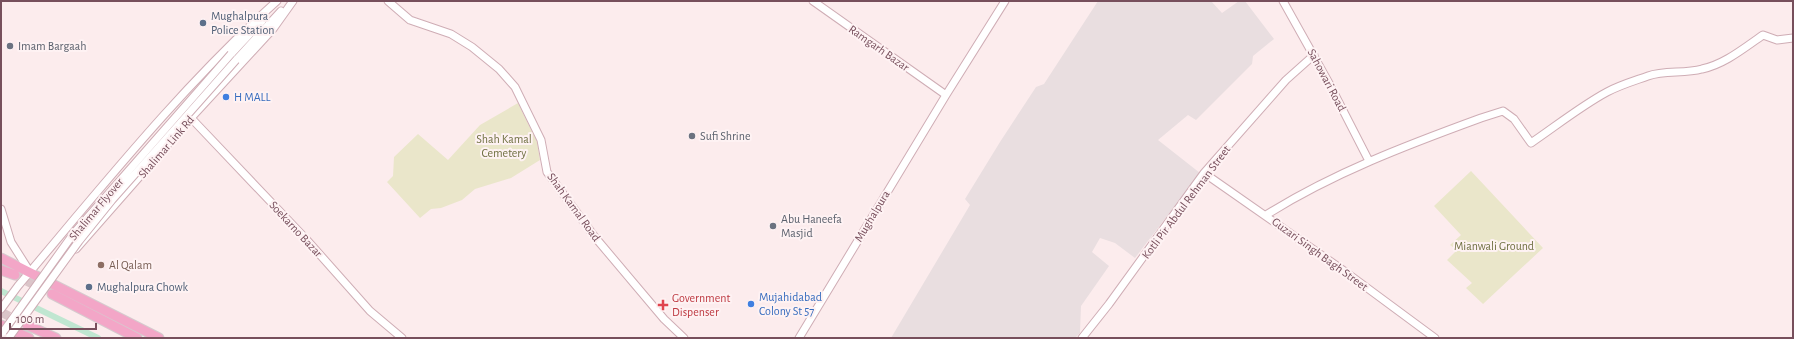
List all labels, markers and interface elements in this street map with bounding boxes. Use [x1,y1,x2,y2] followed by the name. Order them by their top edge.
[211,10,274,36] place label: Mughalpura Police Station
[198,18,208,28] marker: Mughalpura Police Station
[847,23,912,73] street label: Ramgarh Bazar
[18,40,86,52] place label: Imam Bargaah
[5,41,15,51] marker: Imam Bargaah
[1306,47,1348,113] street label: Sahowari Road
[234,91,271,103] place label: H MALL
[221,92,231,102] marker: H MALL
[136,114,196,180] street label: Shalimar Link Rd
[700,130,750,142] place label: Sufi Shrine
[687,131,697,141] marker: Sufi Shrine
[476,133,532,160] park label: Shah Kamal Cemetery
[1140,143,1233,261] street label: Kotli Pir Abdul Rehman Street
[545,171,603,243] street label: Shah Kamal Road
[67,175,126,243] street label: Shalimar Flyover
[852,188,892,244] street label: Mughalpura
[267,199,325,259] street label: Soekarno Bazar
[781,213,842,240] place label: Abu Haneefa Masjid
[1270,215,1370,293] street label: Guzari Singh Bagh Street
[768,221,778,231] marker: Abu Haneefa Masjid
[1454,240,1534,252] park label: Mianwali Ground
[109,259,152,272] place label: Al Qalam
[96,260,106,270] marker: Al Qalam
[97,281,189,293] place label: Mughalpura Chowk
[84,282,94,292] marker: Mughalpura Chowk
[759,291,822,318] place label: Mujahidabad Colony St 57
[672,292,730,318] place label: Government Dispenser
[657,299,669,311] marker: Government Dispenser
[746,299,756,309] marker: Mujahidabad Colony St 57
[10,305,96,331] scale bar
[16,313,44,325] text: 100 m

